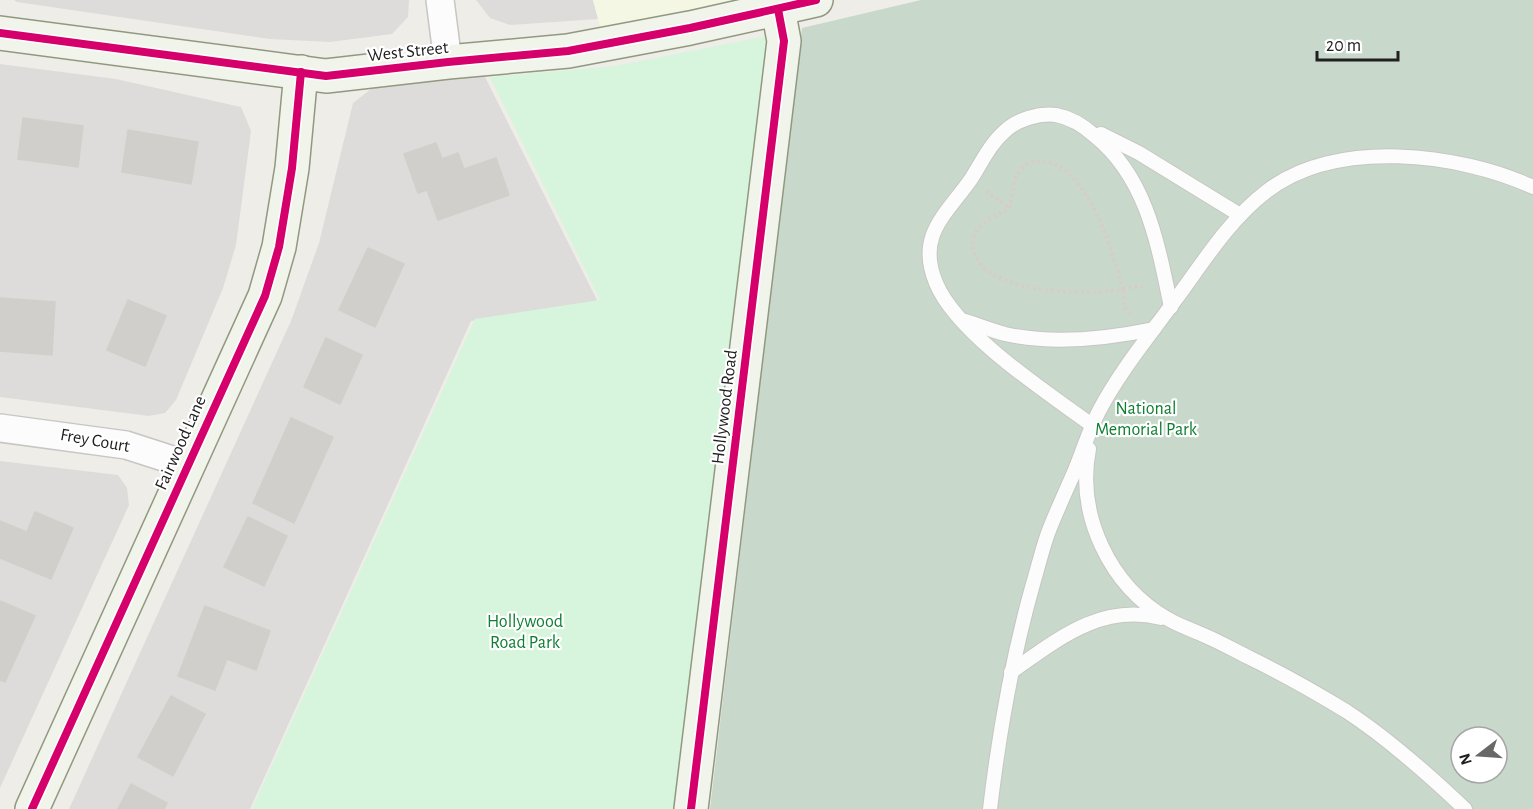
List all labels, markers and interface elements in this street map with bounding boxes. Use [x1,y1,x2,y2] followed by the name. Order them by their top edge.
[1317,24,1398,62] scale bar
[1326,37,1361,55] text: 20 m
[367,39,450,65] street label: West Street
[709,349,741,465] street label: Hollywood Road
[152,393,210,493] street label: Fairwood Lane
[1095,400,1198,439] park label: National Memorial Park
[59,426,131,456] street label: Frey Court
[487,613,563,652] park label: Hollywood Road Park
[1449,725,1509,785] north arrow
[1456,751,1475,767] text: N

